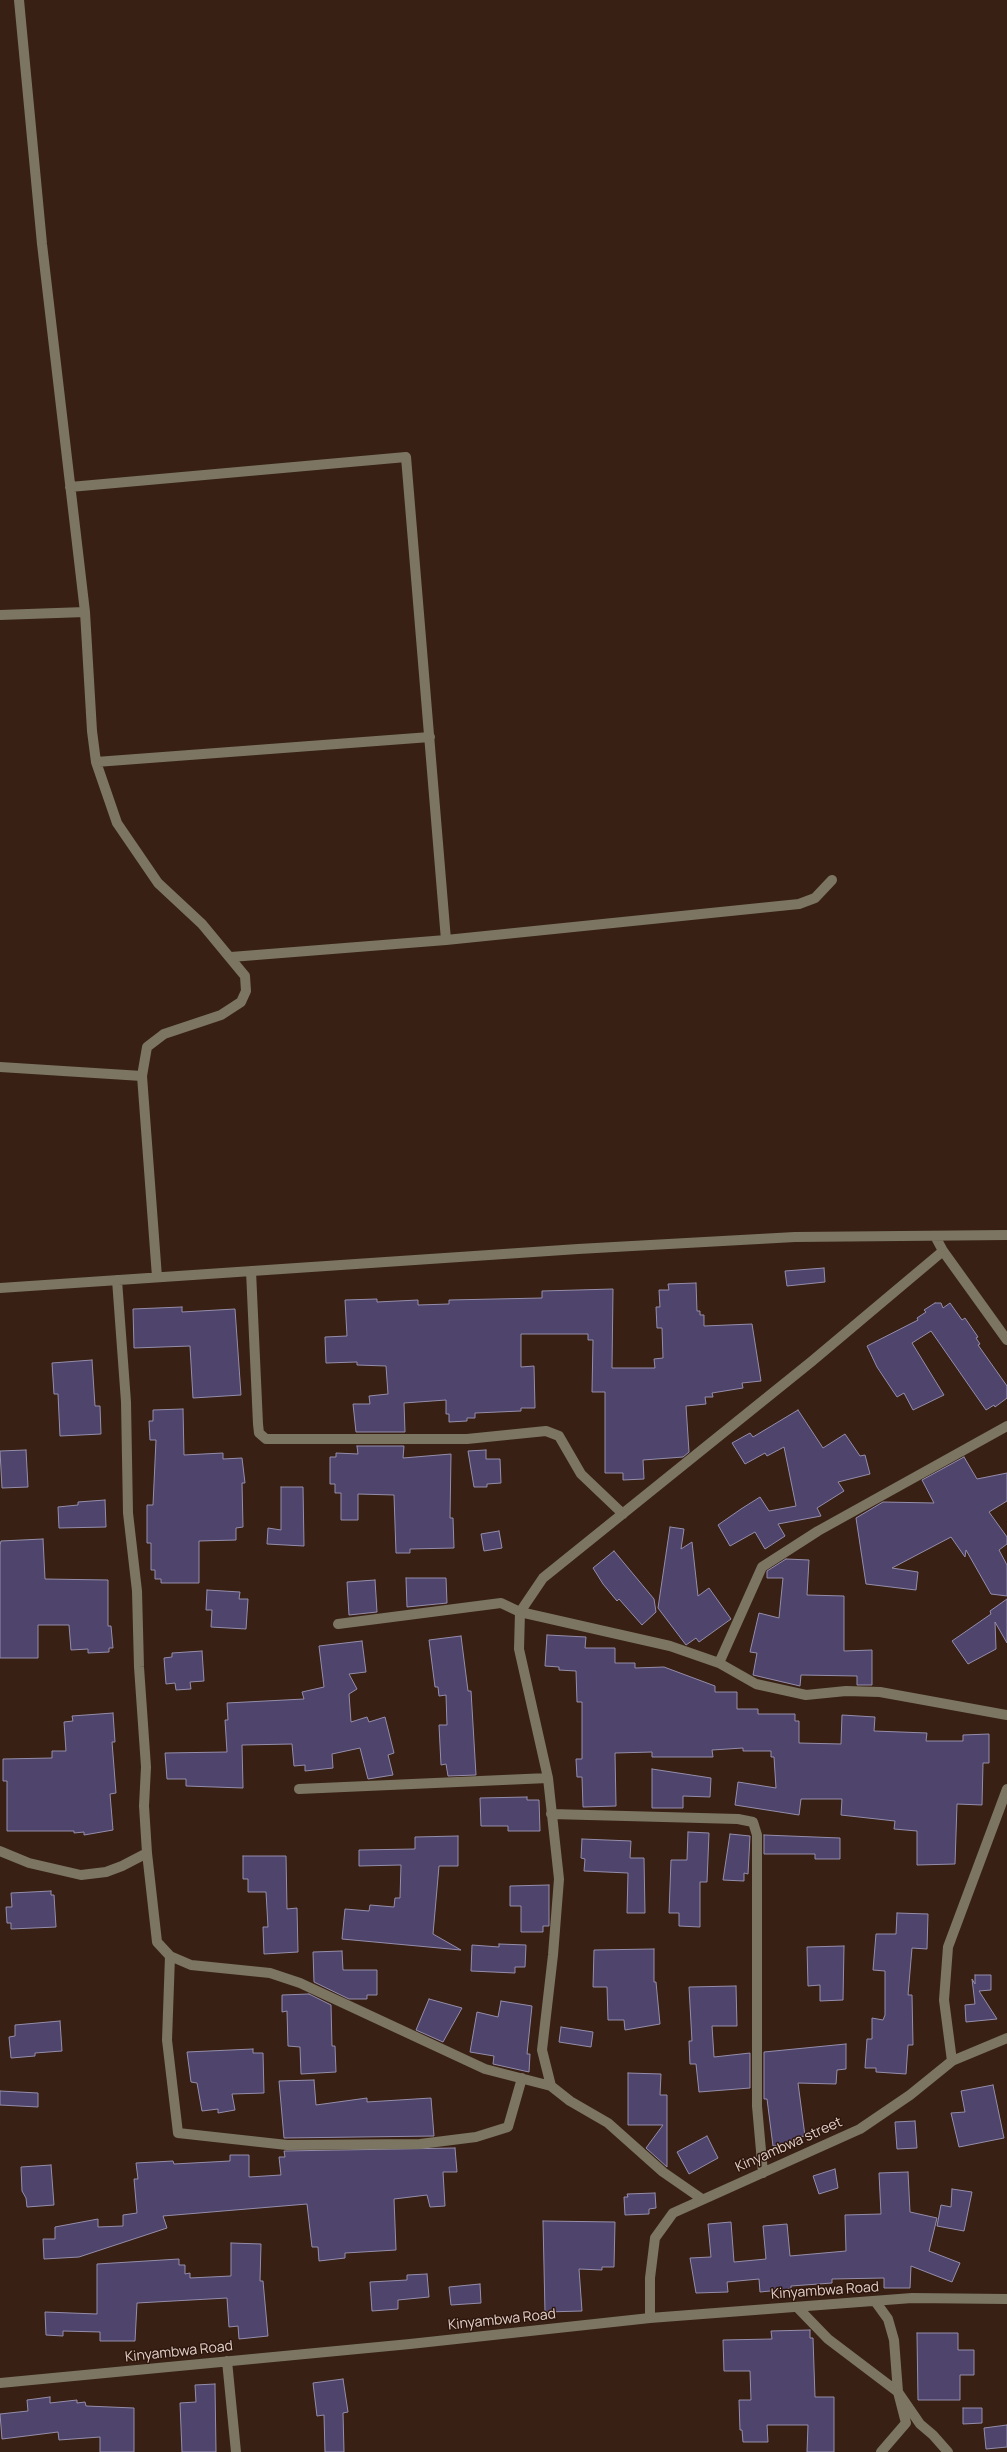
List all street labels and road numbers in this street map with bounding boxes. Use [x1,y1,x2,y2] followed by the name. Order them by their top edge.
[733,2114,845,2176] street label: Kinyambwa street
[770,2279,880,2303] street label: Kinyambwa Road
[447,2306,557,2334] street label: Kinyambwa Road
[124,2338,234,2366] street label: Kinyambwa Road

